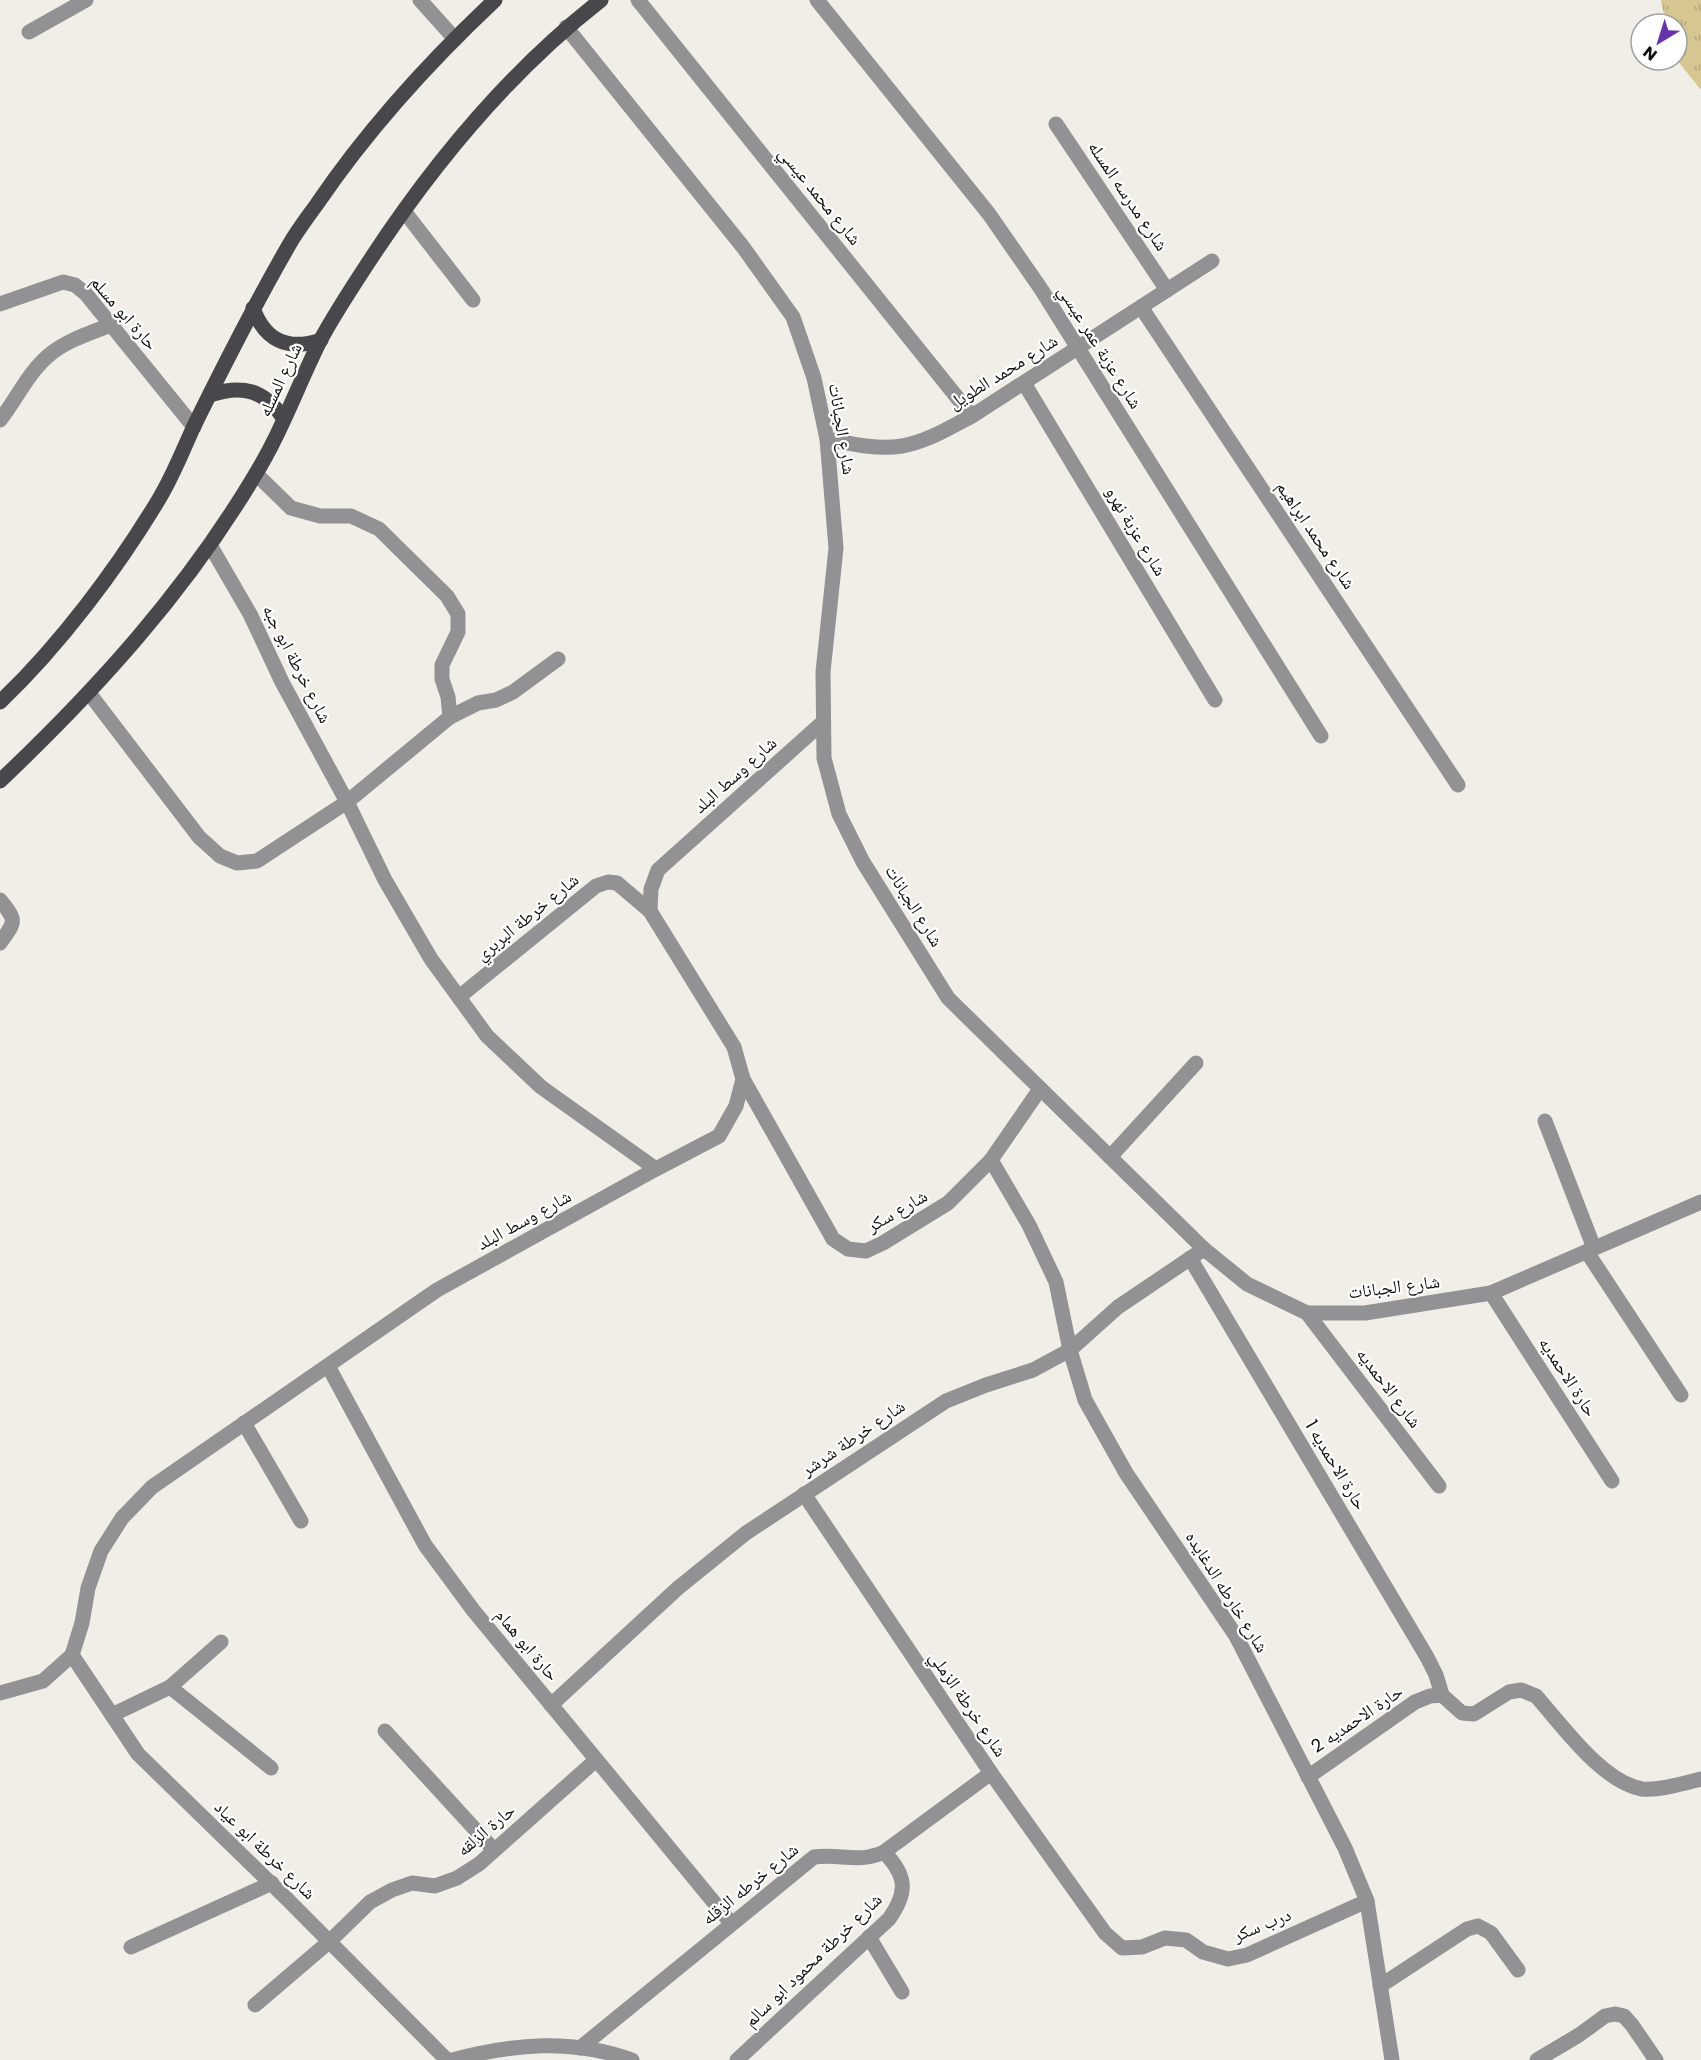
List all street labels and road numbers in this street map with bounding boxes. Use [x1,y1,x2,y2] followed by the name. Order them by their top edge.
[1082,136,1174,256] street label: شارع مدرسه المسله
[771,141,868,252] street label: شارع محمد عيسي
[85,270,164,355] street label: حارة ابو مسلم
[1050,280,1149,415] street label: شارع عزبة عمر عيسي
[943,328,1062,415] street label: شارع محمد الطويل
[252,339,308,421] street label: شارع المسله
[823,381,862,476] street label: شارع الجبانات
[1271,476,1362,594] street label: شارع محمد ابراهيم
[1100,481,1173,580] street label: شارع عزبة نهرو
[257,600,338,727] street label: شارع خرطة ابو جبه
[688,730,782,819] street label: شارع وسط البلد
[879,860,949,952] street label: شارع الجبانات
[470,867,585,968] street label: شارع خرطة البربري
[472,1183,575,1256] street label: شارع وسط البلد
[861,1183,932,1238] street label: شارع سكر
[1347,1268,1441,1305] street label: شارع الجبانات
[1533,1332,1604,1421] street label: حارة الاحمديه
[1351,1342,1428,1433] street label: شارع الاحمديه
[795,1393,910,1482] street label: شارع خرطة شرشر
[1300,1415,1373,1514] street label: حارة الاحمديه 1
[1180,1526,1275,1657] street label: شارع خارطه الدغايده
[490,1603,565,1686] street label: حارة ابو همام
[922,1646,1013,1763] street label: شارع خرطة الزملي
[1306,1679,1407,1758] street label: حارة الاحمديه 2
[209,1795,322,1905] street label: شارع خرطة ابو عياد
[451,1798,520,1861] street label: حارة الزلقه
[696,1837,803,1930] street label: شارع خرطه الزقله
[738,1887,887,2032] street label: شارع خرطة محمود ابو سالم
[1228,1902,1295,1948] street label: درب سكر

